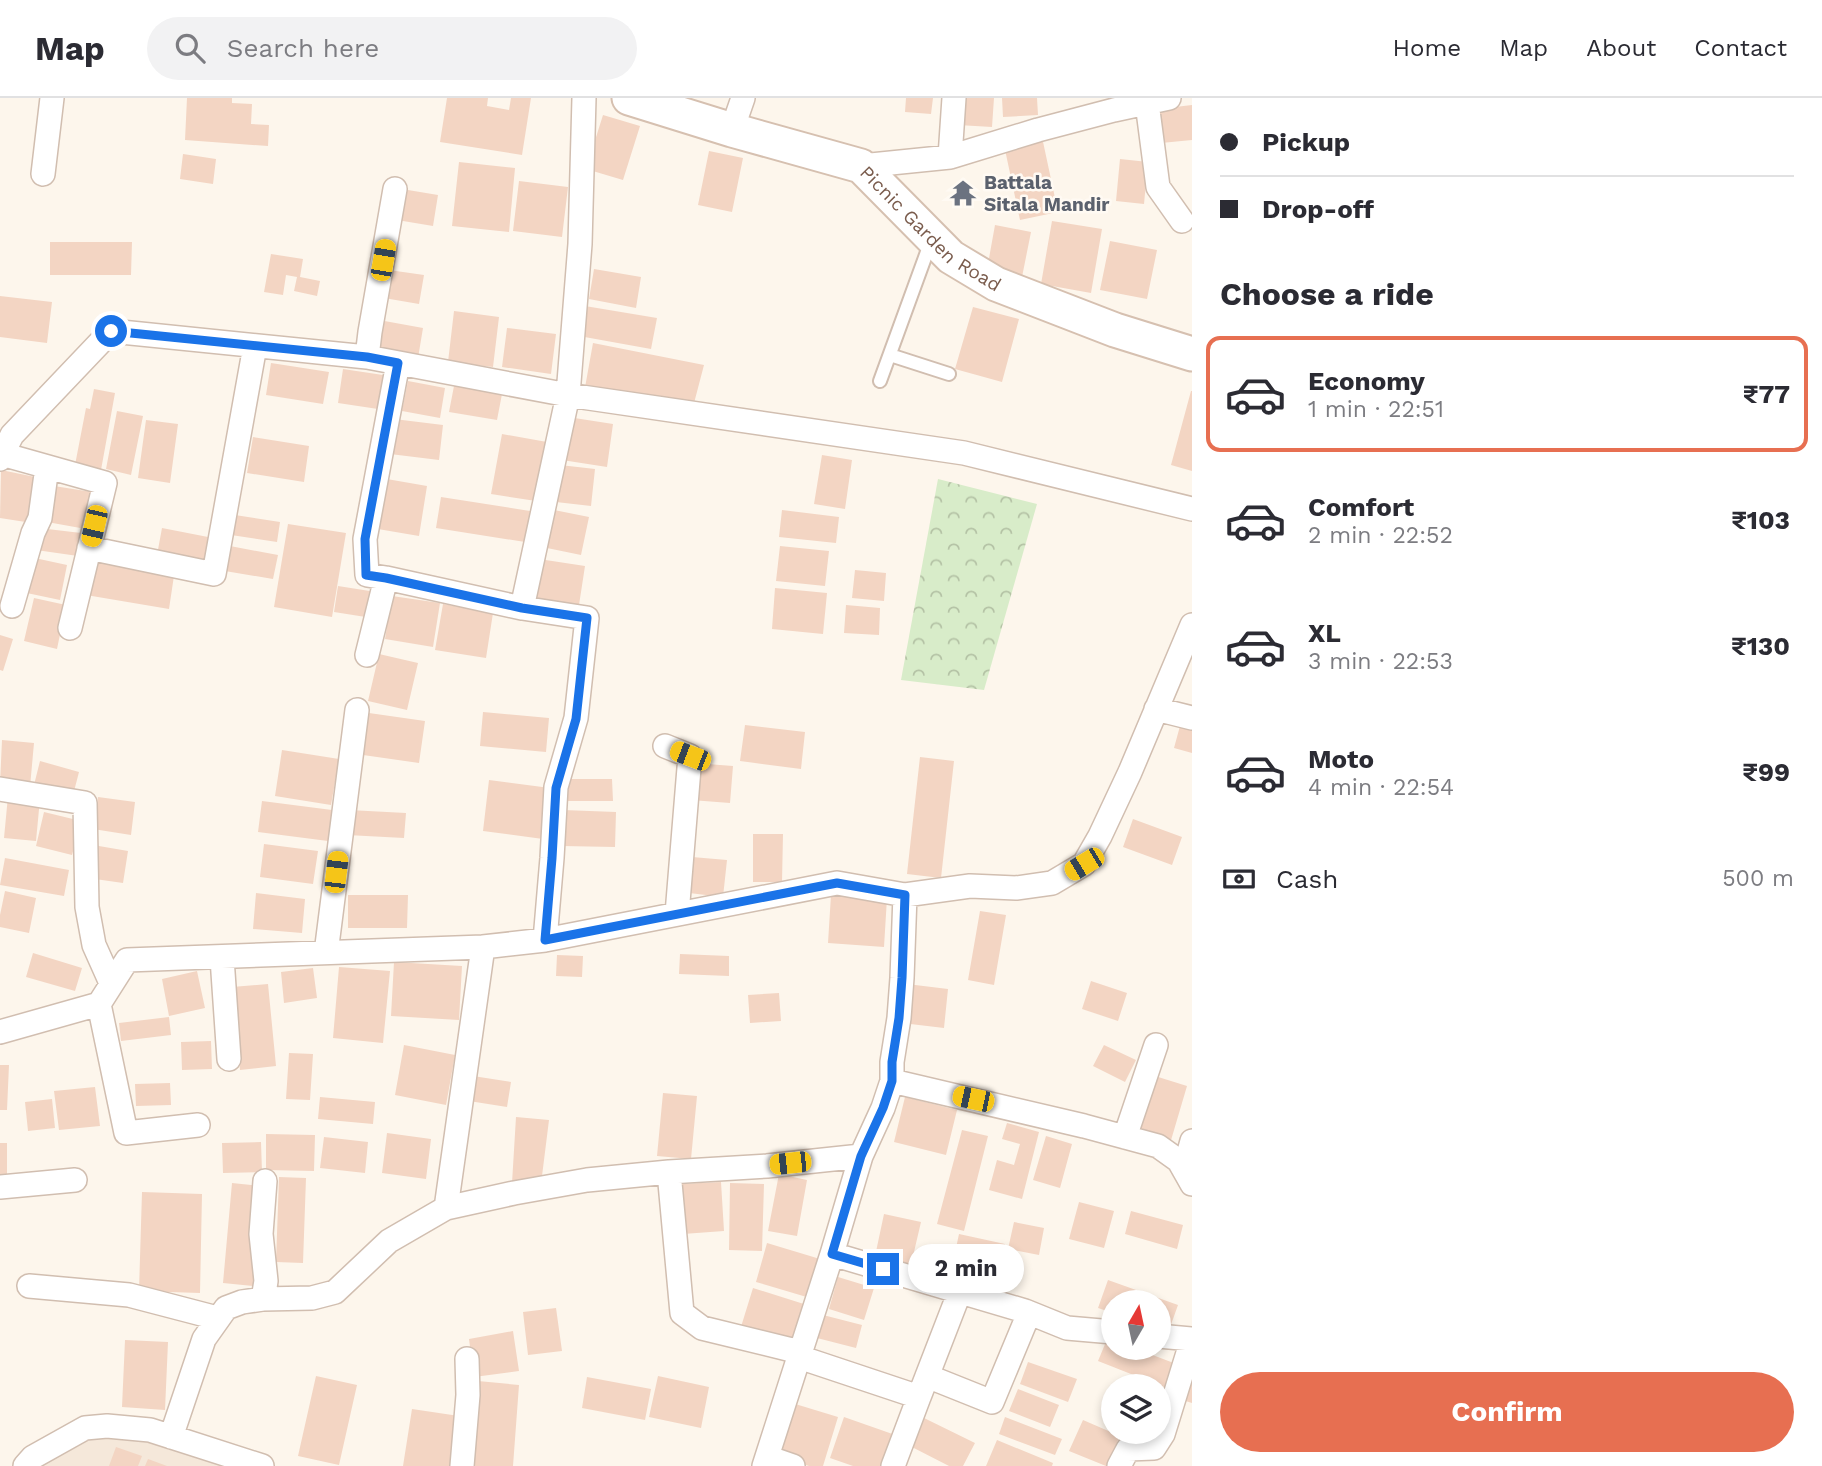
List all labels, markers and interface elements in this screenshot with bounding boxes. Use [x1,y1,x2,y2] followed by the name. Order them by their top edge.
[147,17,637,80] search box
[35,29,105,68] text: Map
[171,29,209,67] icon: search
[227,33,379,63] text: Search here
[1393,34,1461,62] text: Home
[1499,34,1548,62] text: Map
[1586,34,1656,62] text: About
[1694,34,1787,62] text: Contact
[1262,127,1350,157] text: Pickup
[855,161,1005,296] street label: Picnic Garden Road
[984,171,1110,216] place label: Battala Sitala Mandir
[948,178,978,208] temple icon: Battala Sitala Mandir
[1262,194,1374,224] text: Drop-off
[370,237,397,283] car
[1220,275,1434,313] text: Choose a ride
[95,315,127,347] route start
[1224,363,1287,426] icon: car
[1308,366,1425,396] text: Economy
[1743,379,1790,409] text: ₹77
[1308,396,1444,423] text: 1 min · 22:51
[1224,489,1287,552] icon: car
[1308,492,1414,522] text: Comfort
[80,503,109,549] car
[1731,505,1790,535] text: ₹103
[1308,522,1453,549] text: 2 min · 22:52
[1224,615,1287,678] icon: car
[1308,618,1341,648] text: XL
[1731,631,1790,661] text: ₹130
[1308,648,1453,675] text: 3 min · 22:53
[667,739,714,773] car
[1224,741,1287,804] icon: car
[1308,744,1374,774] text: Moto
[1742,757,1790,787] text: ₹99
[1308,774,1454,801] text: 4 min · 22:54
[1061,844,1108,884] car
[324,850,349,894] car
[1220,860,1258,898] icon: cash
[1276,864,1338,894] text: Cash
[1722,865,1794,892] text: 500 m
[951,1084,996,1114] car
[769,1150,812,1176] car
[908,1244,1023,1294] callout: 2 min
[867,1253,899,1285] route end
[935,1255,997,1282] text: 2 min
[1101,1290,1171,1360] north arrow
[1101,1290,1171,1444] map controls
[1220,1372,1794,1452] button: Confirm
[1101,1374,1171,1444] button: layers

